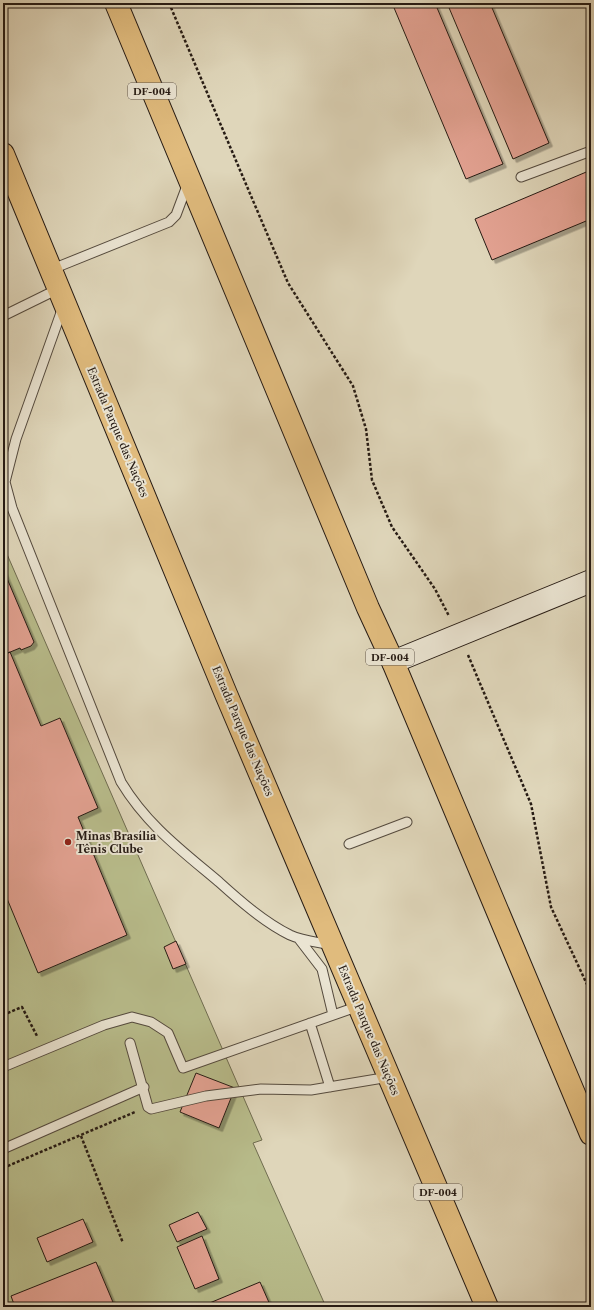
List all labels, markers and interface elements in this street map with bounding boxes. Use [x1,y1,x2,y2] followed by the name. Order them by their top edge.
[128,83,176,99] road number: DF-004
[84,365,152,499] street label: Estrada Parque das Nações
[366,649,414,665] road number: DF-004
[209,664,277,798] street label: Estrada Parque das Nações
[76,829,157,856] place label: Minas Brasília Tênis Clube
[63,837,73,847] marker: Minas Brasília Tênis Clube
[335,963,403,1097] street label: Estrada Parque das Nações
[414,1184,462,1200] road number: DF-004

